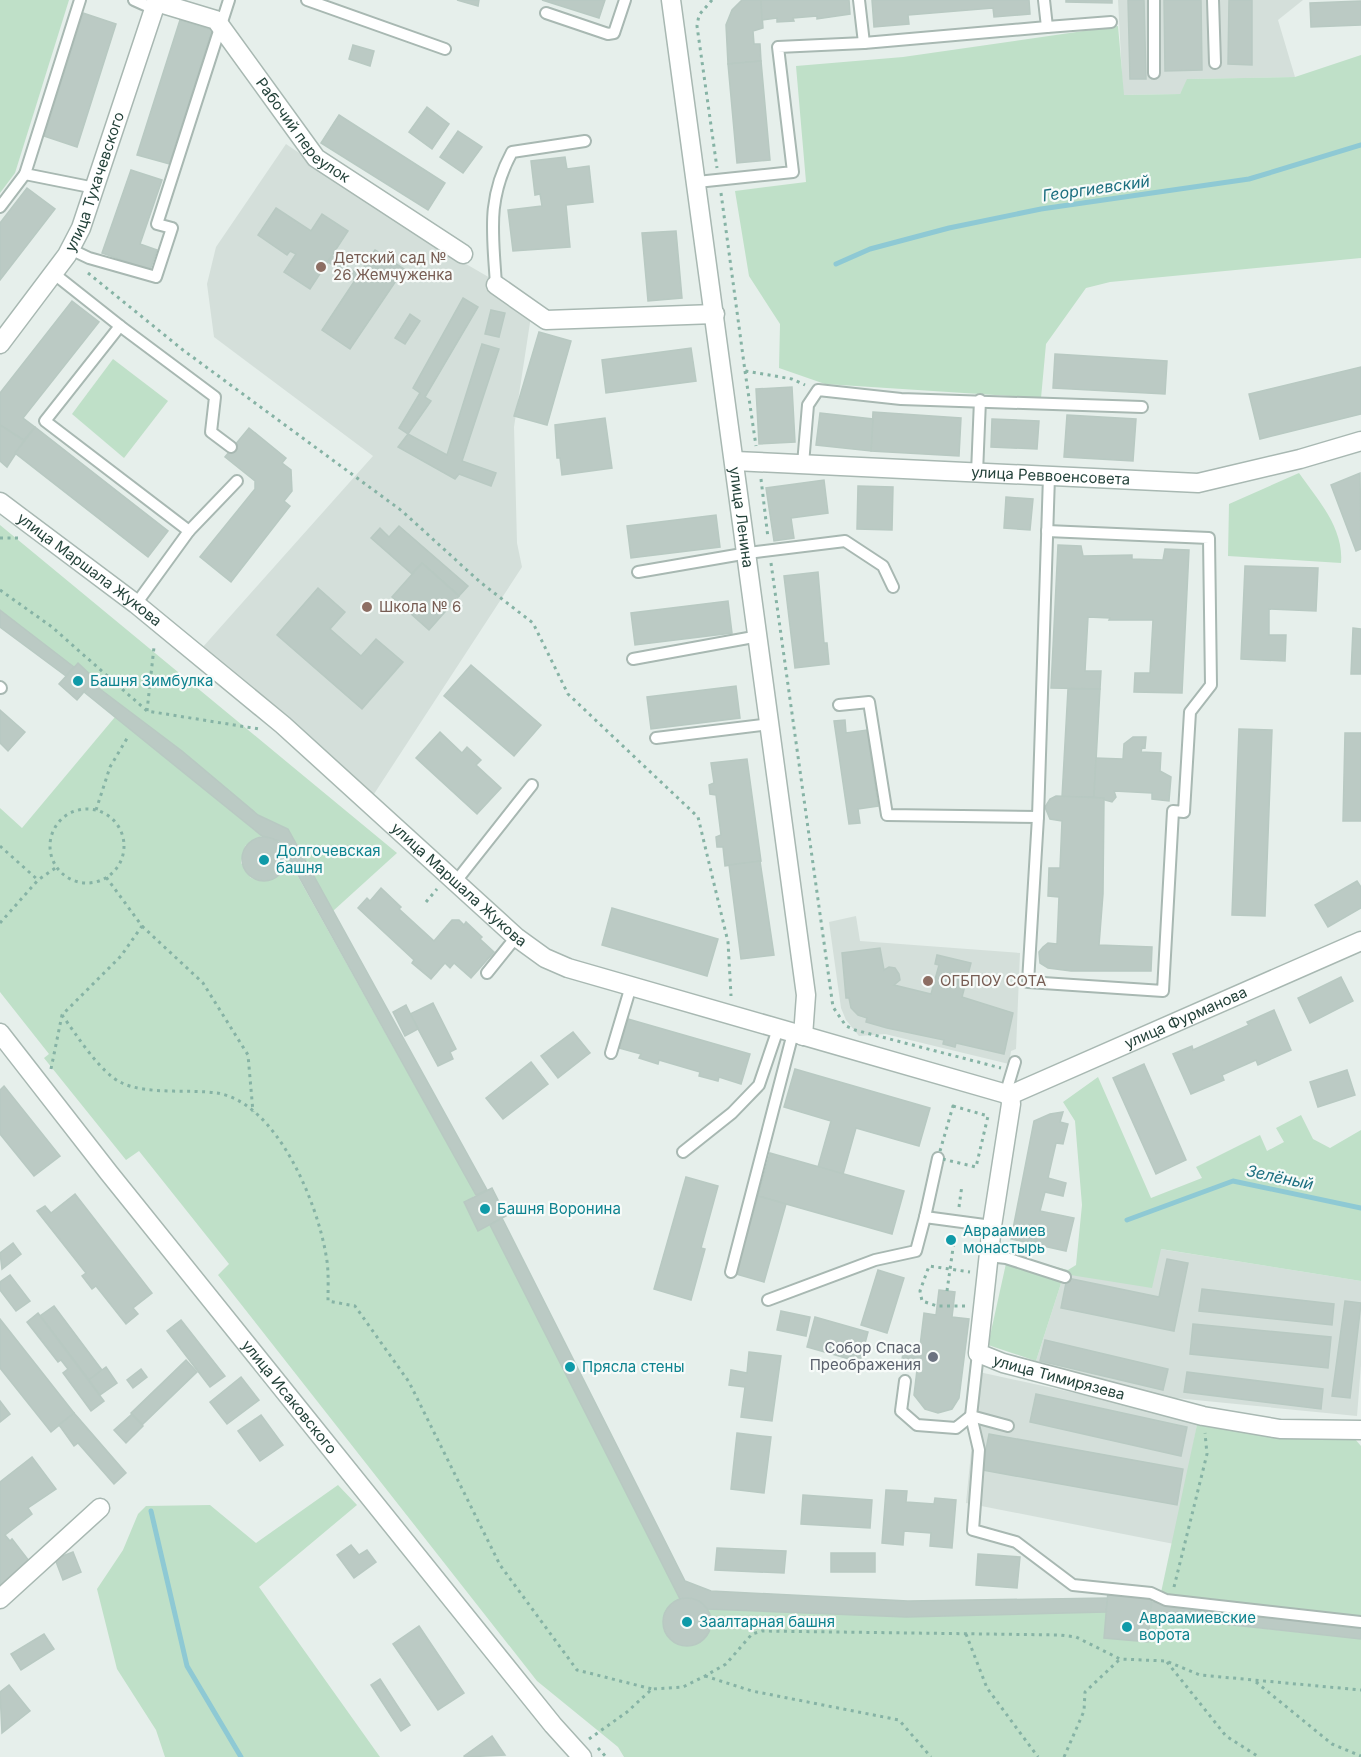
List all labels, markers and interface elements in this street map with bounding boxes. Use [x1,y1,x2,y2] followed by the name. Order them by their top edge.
[252,74,354,187] street label: Рабочий переулок
[60,109,128,255] street label: улица Тухачевского
[1041,171,1151,205] water label: Георгиевский
[333,248,453,284] place label: Детский сад № 26 Жемчуженка
[314,260,328,274] marker: Детский сад № 26 Жемчуженка
[971,462,1131,489] street label: улица Реввоенсовета
[725,465,758,569] street label: улица Ленина
[14,508,166,630] street label: улица Маршала Жукова
[379,597,461,616] place label: Школа № 6
[360,600,374,614] marker: Школа № 6
[90,671,213,690] place label: Башня Зимбулка
[71,674,85,688] marker: Башня Зимбулка
[387,818,531,951] street label: улица Маршала Жукова
[276,841,381,877] place label: Долгочевская башня
[257,853,271,867] marker: Долгочевская башня
[940,971,1046,990] place label: ОГБПОУ СОТА
[921,974,935,988] marker: ОГБПОУ СОТА
[1121,982,1250,1053] street label: улица Фурманова
[1245,1160,1315,1194] water label: Зелёный
[497,1199,621,1218] place label: Башня Воронина
[478,1202,492,1216] marker: Башня Воронина
[963,1221,1046,1257] place label: Авраамиев монастырь
[944,1233,958,1247] marker: Авраамиев монастырь
[238,1336,341,1458] street label: улица Исаковского
[810,1338,921,1374] place label: Собор Спаса Преображения
[926,1350,940,1364] marker: Собор Спаса Преображения
[990,1350,1127,1404] street label: улица Тимирязева
[582,1357,684,1376] place label: Прясла стены
[563,1360,577,1374] marker: Прясла стены
[1139,1608,1256,1644] place label: Авраамиевские ворота
[699,1612,835,1631] place label: Заалтарная башня
[680,1615,694,1629] marker: Заалтарная башня
[1120,1620,1134,1634] marker: Авраамиевские ворота

